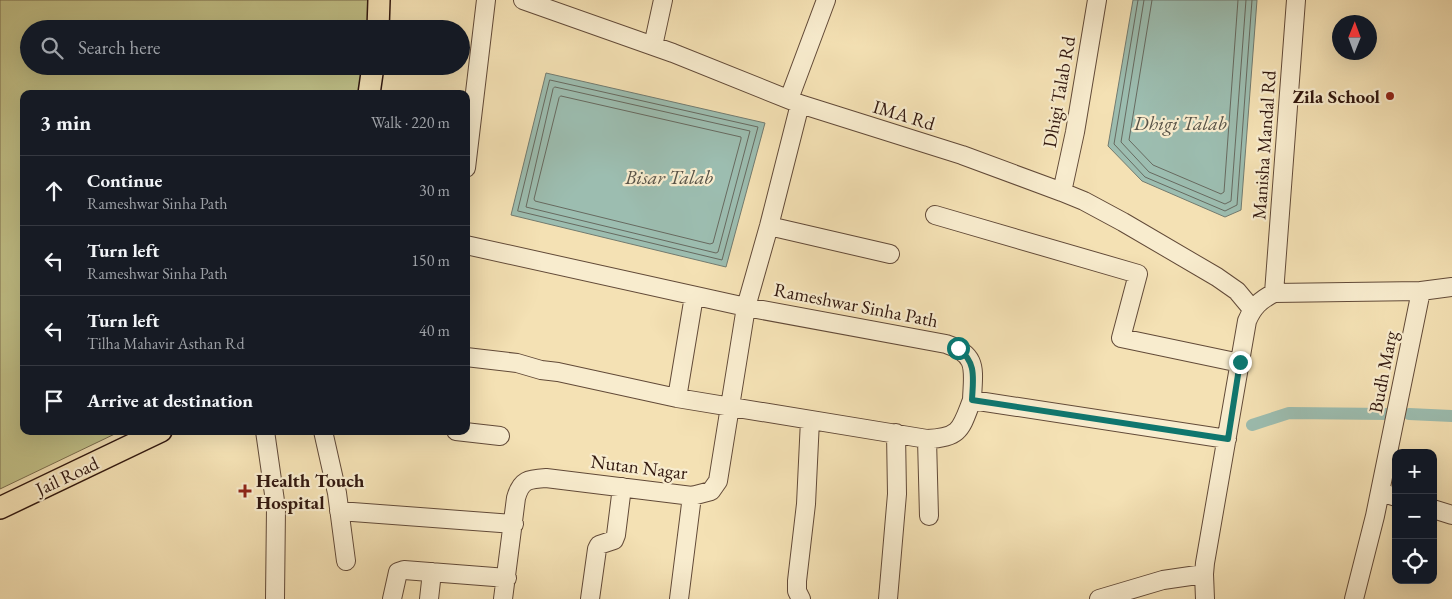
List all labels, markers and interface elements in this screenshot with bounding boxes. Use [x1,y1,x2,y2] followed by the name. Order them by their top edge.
[1332,15,1377,60] north arrow
[20,20,470,75] search box
[38,34,66,62] icon: search
[1037,34,1081,150] street label: Dhigi Talab Rd
[78,35,160,60] text: Search here
[1246,69,1282,220] street label: Manisha Mandal Rd
[1293,84,1381,109] place label: Zila School
[1384,90,1396,102] marker: Zila School
[870,94,938,136] street label: IMA Rd
[40,109,91,136] text: 3 min
[1132,110,1227,136] water label: Dhigi Talab
[371,112,450,133] text: Walk · 220 m
[624,164,713,190] water label: Bisar Talab
[87,168,162,193] text: Continue
[40,177,68,205] icon: ahead
[419,180,450,201] text: 30 m
[87,193,227,214] text: Rameshwar Sinha Path
[87,238,159,263] text: Turn left
[40,247,68,275] icon: left
[411,250,450,271] text: 150 m
[87,263,227,284] text: Rameshwar Sinha Path
[772,277,940,333] street label: Rameshwar Sinha Path
[87,308,159,333] text: Turn left
[40,317,68,345] icon: left
[419,320,450,341] text: 40 m
[1363,328,1403,415] street label: Budh Marg
[87,333,245,354] text: Tilha Mahavir Asthan Rd
[947,337,970,360] route start
[1229,351,1252,374] route end
[40,387,68,415] icon: arrive
[87,388,253,413] text: Arrive at destination
[589,449,689,485] street label: Nutan Nagar
[1392,449,1437,584] map controls
[1392,449,1437,494] button: +
[30,450,103,502] street label: Jail Road
[256,468,365,515] place label: Health Touch Hospital
[238,484,252,498] marker: Health Touch Hospital
[1392,494,1437,539] button: −
[1392,539,1437,584] button: locate

